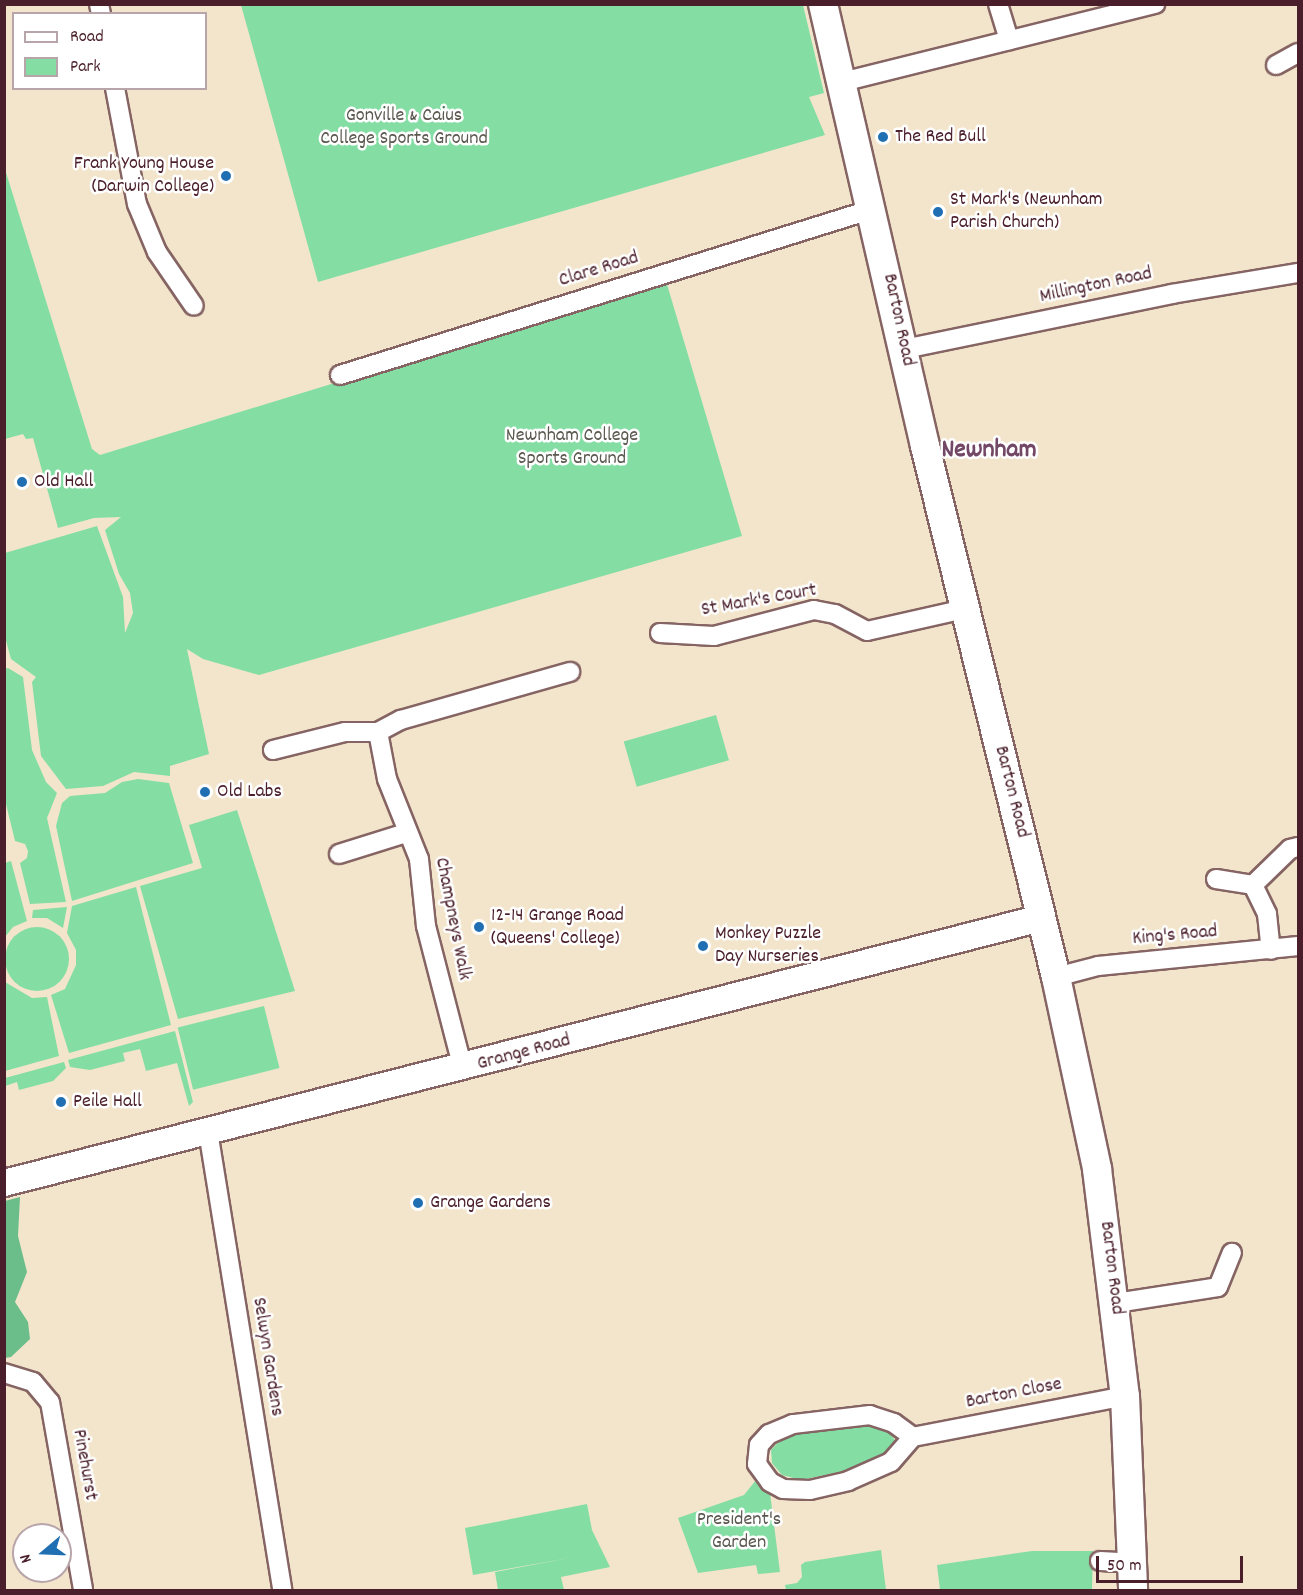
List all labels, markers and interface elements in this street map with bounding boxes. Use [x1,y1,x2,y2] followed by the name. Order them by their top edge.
[12,12,207,90] legend
[70,25,104,50] text: Road
[70,55,101,80] text: Park
[320,105,488,152] park label: Gonville & Caius College Sports Ground
[895,125,986,149] place label: The Red Bull
[876,130,890,144] marker: The Red Bull
[74,152,214,199] place label: Frank Young House (Darwin College)
[219,169,233,183] marker: Frank Young House (Darwin College)
[950,189,1102,236] place label: St Mark's (Newnham Parish Church)
[931,205,945,219] marker: St Mark's (Newnham Parish Church)
[556,247,642,293] street label: Clare Road
[1038,262,1154,310] street label: Millington Road
[877,272,919,368] street label: Barton Road
[506,424,638,471] park label: Newnham College Sports Ground
[941,435,1037,467] district label: Newnham
[34,470,93,494] place label: Old Hall
[15,475,29,489] marker: Old Hall
[699,579,819,623] street label: St Mark's Court
[988,744,1034,840] street label: Barton Road
[217,780,282,804] place label: Old Labs
[198,785,212,799] marker: Old Labs
[428,856,476,982] street label: Champneys Walk
[491,904,624,951] place label: 12-14 Grange Road (Queens' College)
[472,920,486,934] marker: 12-14 Grange Road (Queens' College)
[1131,920,1219,952] street label: King's Road
[715,922,821,969] place label: Monkey Puzzle Day Nurseries
[696,939,710,953] marker: Monkey Puzzle Day Nurseries
[475,1029,573,1077] street label: Grange Road
[73,1090,142,1114] place label: Peile Hall
[54,1095,68,1109] marker: Peile Hall
[430,1191,551,1215] place label: Grange Gardens
[411,1196,425,1210] marker: Grange Gardens
[1093,1220,1129,1316] street label: Barton Road
[246,1296,288,1418] street label: Selwyn Gardens
[964,1373,1064,1415] street label: Barton Close
[66,1428,102,1502] street label: Pinehurst
[697,1509,781,1556] park label: President's Garden
[12,1523,72,1583] north arrow
[1099,1544,1246,1582] scale bar
[14,1551,39,1566] text: N
[1107,1554,1142,1579] text: 50 m

